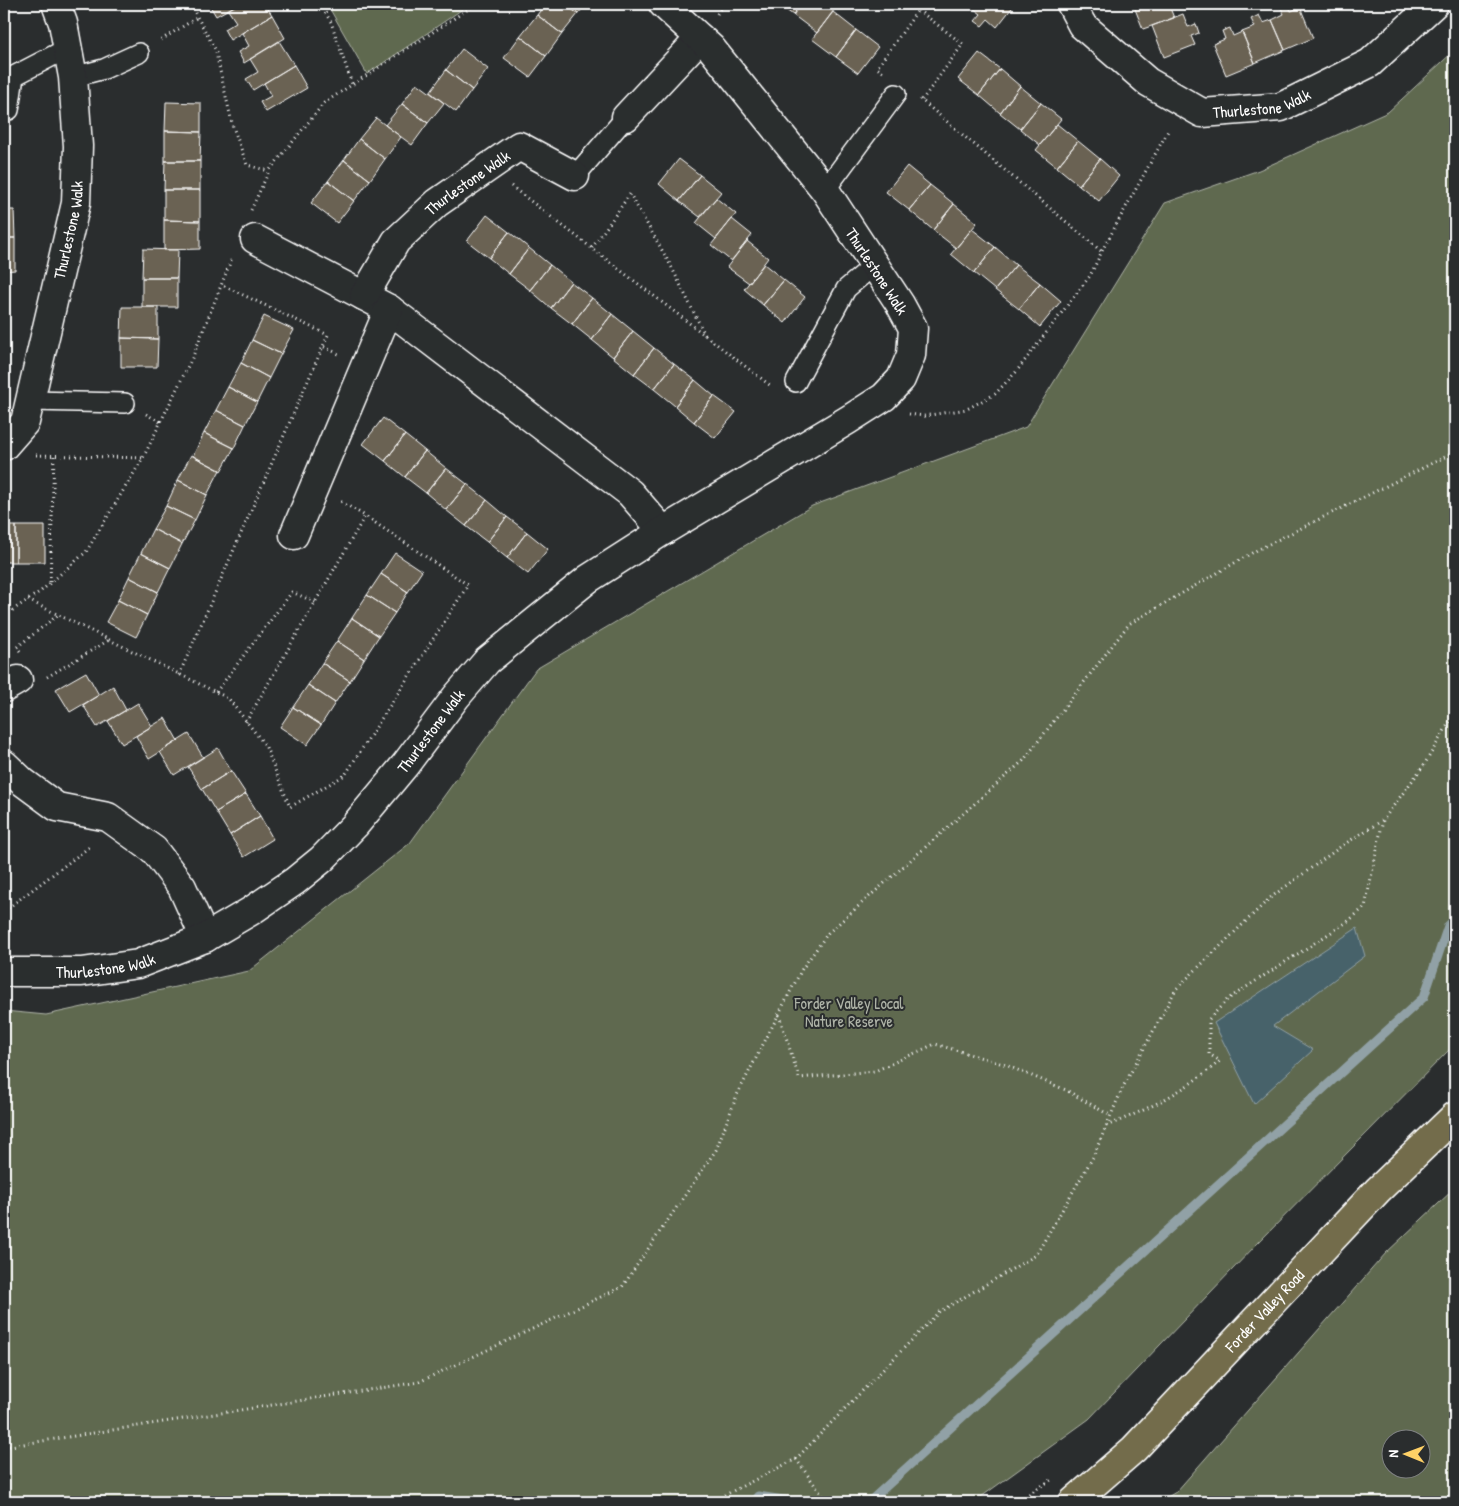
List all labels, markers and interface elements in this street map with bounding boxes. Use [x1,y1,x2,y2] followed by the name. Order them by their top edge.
[1212,83,1314,123] street label: Thurlestone Walk
[420,144,515,220] street label: Thurlestone Walk
[48,180,88,281] street label: Thurlestone Walk
[841,223,914,319] street label: Thurlestone Walk
[392,684,470,778] street label: Thurlestone Walk
[56,947,159,983] street label: Thurlestone Walk
[793,992,904,1032] park label: Forder Valley Local Nature Reserve
[1219,1264,1309,1358] street label: Forder Valley Road
[1382,1428,1432,1478] north arrow
[1383,1449,1402,1458] text: N

